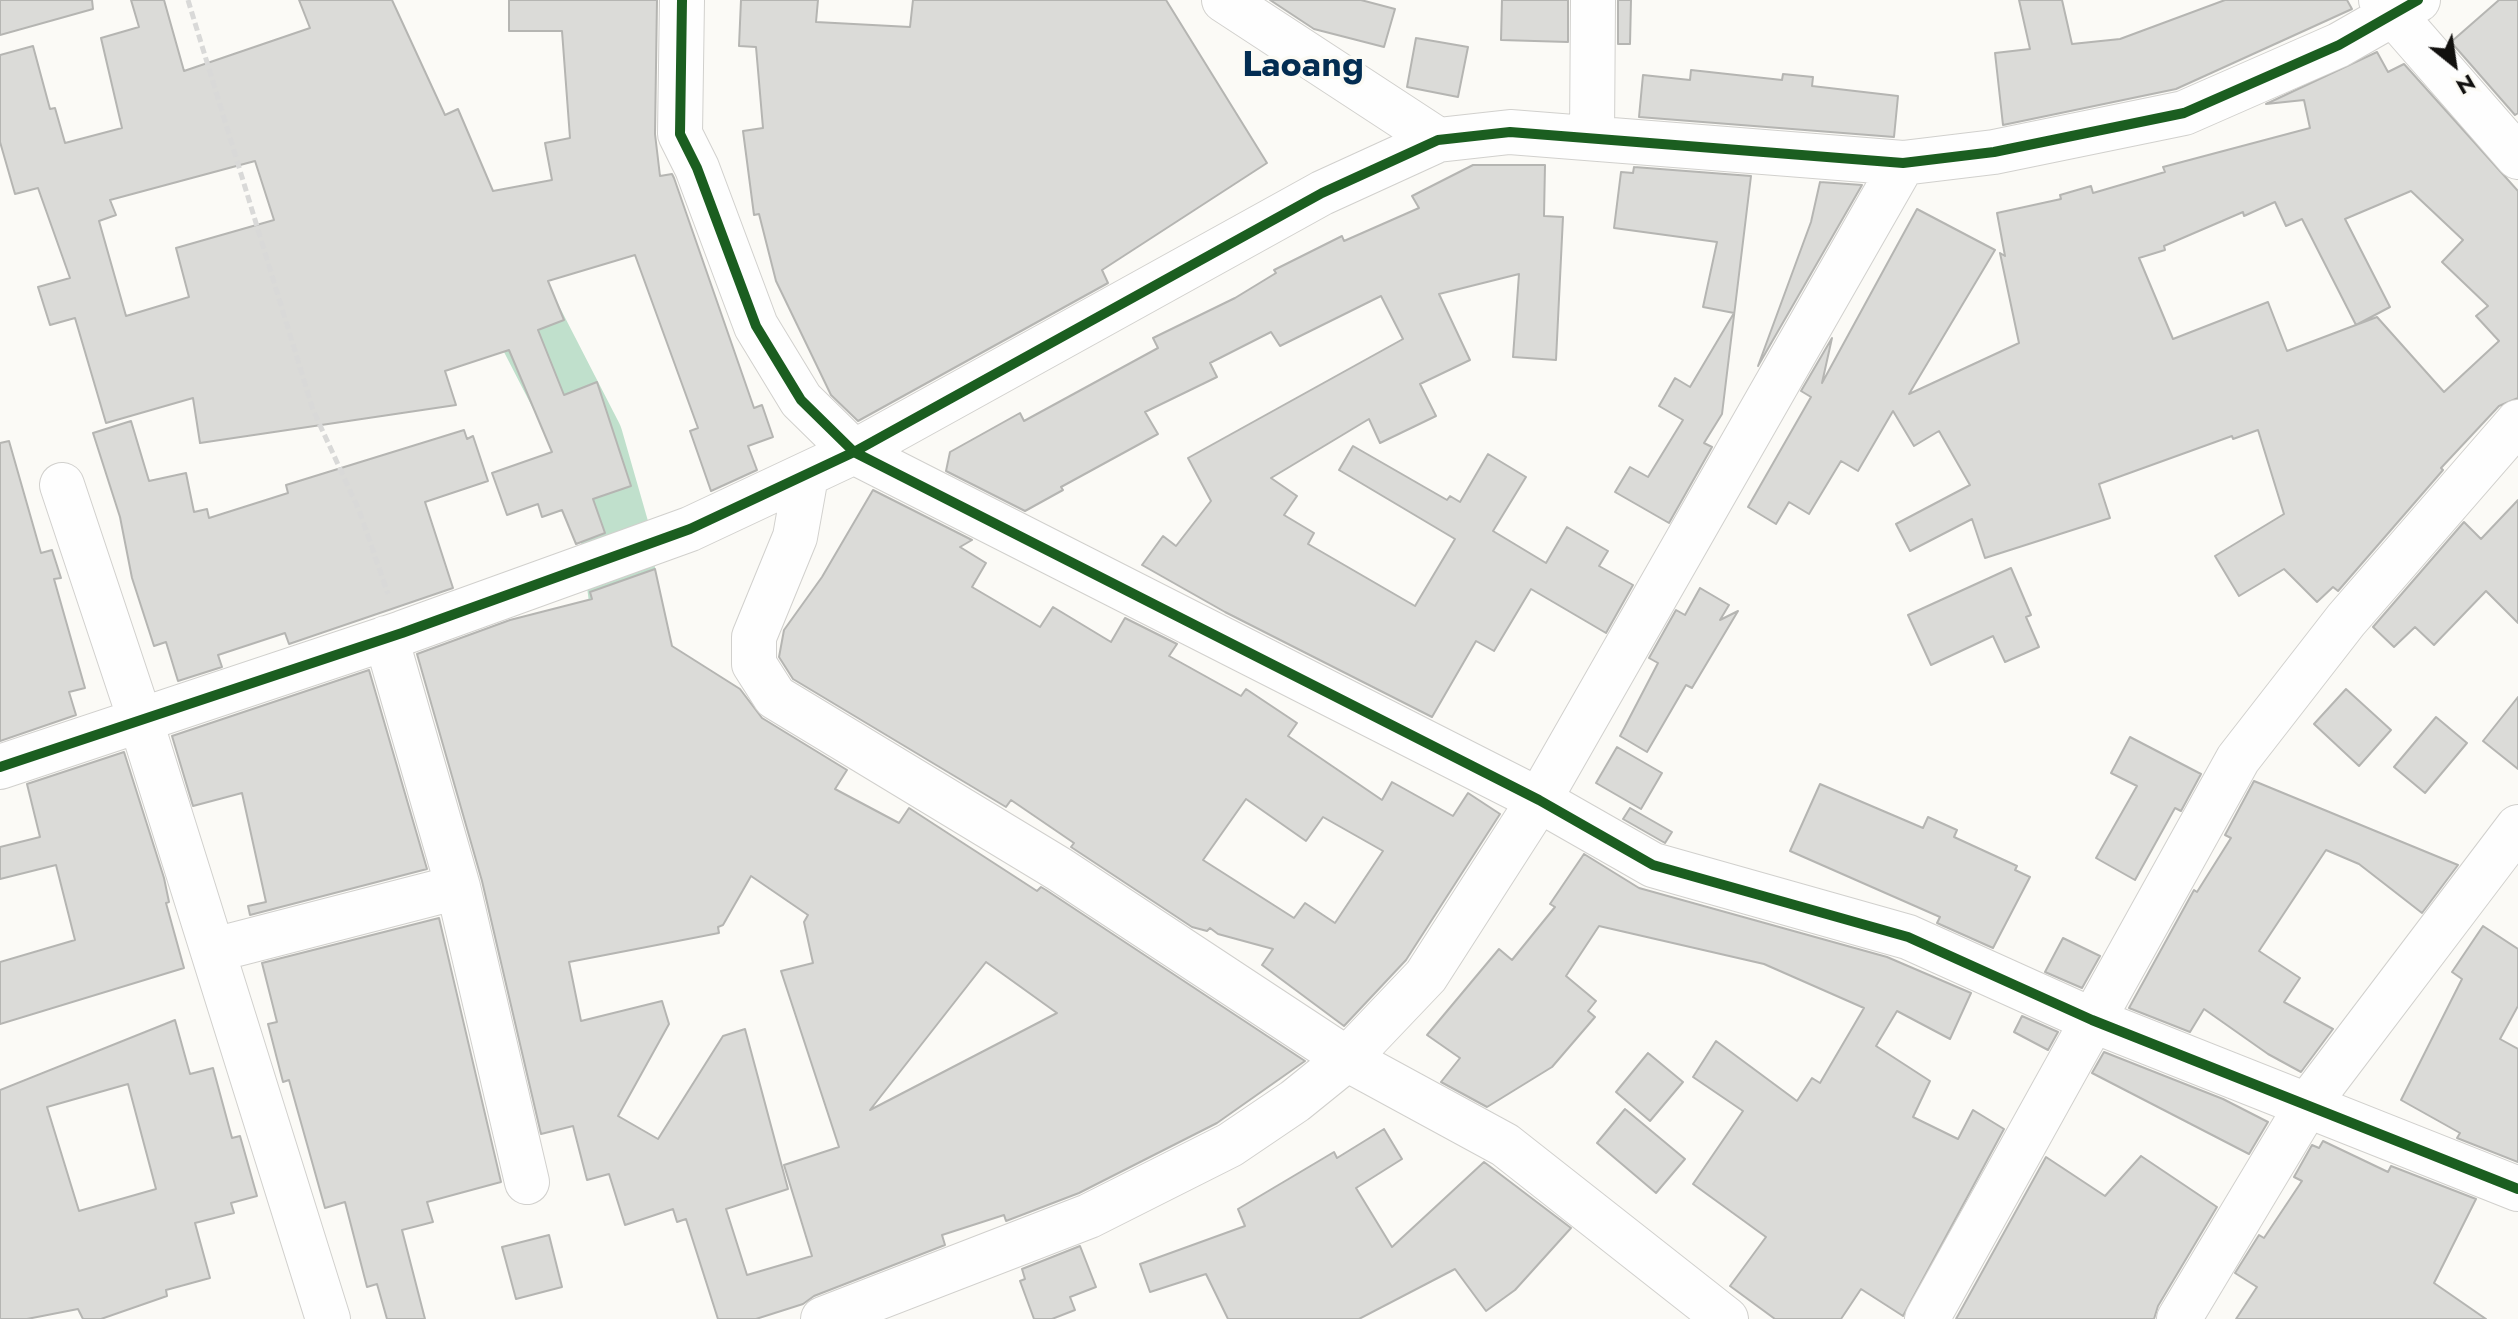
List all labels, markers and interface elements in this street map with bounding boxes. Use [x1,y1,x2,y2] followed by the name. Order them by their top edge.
[2414,24,2494,104] north arrow
[1242,45,1364,89] district label: Laoang
[2450,67,2482,103] text: N

